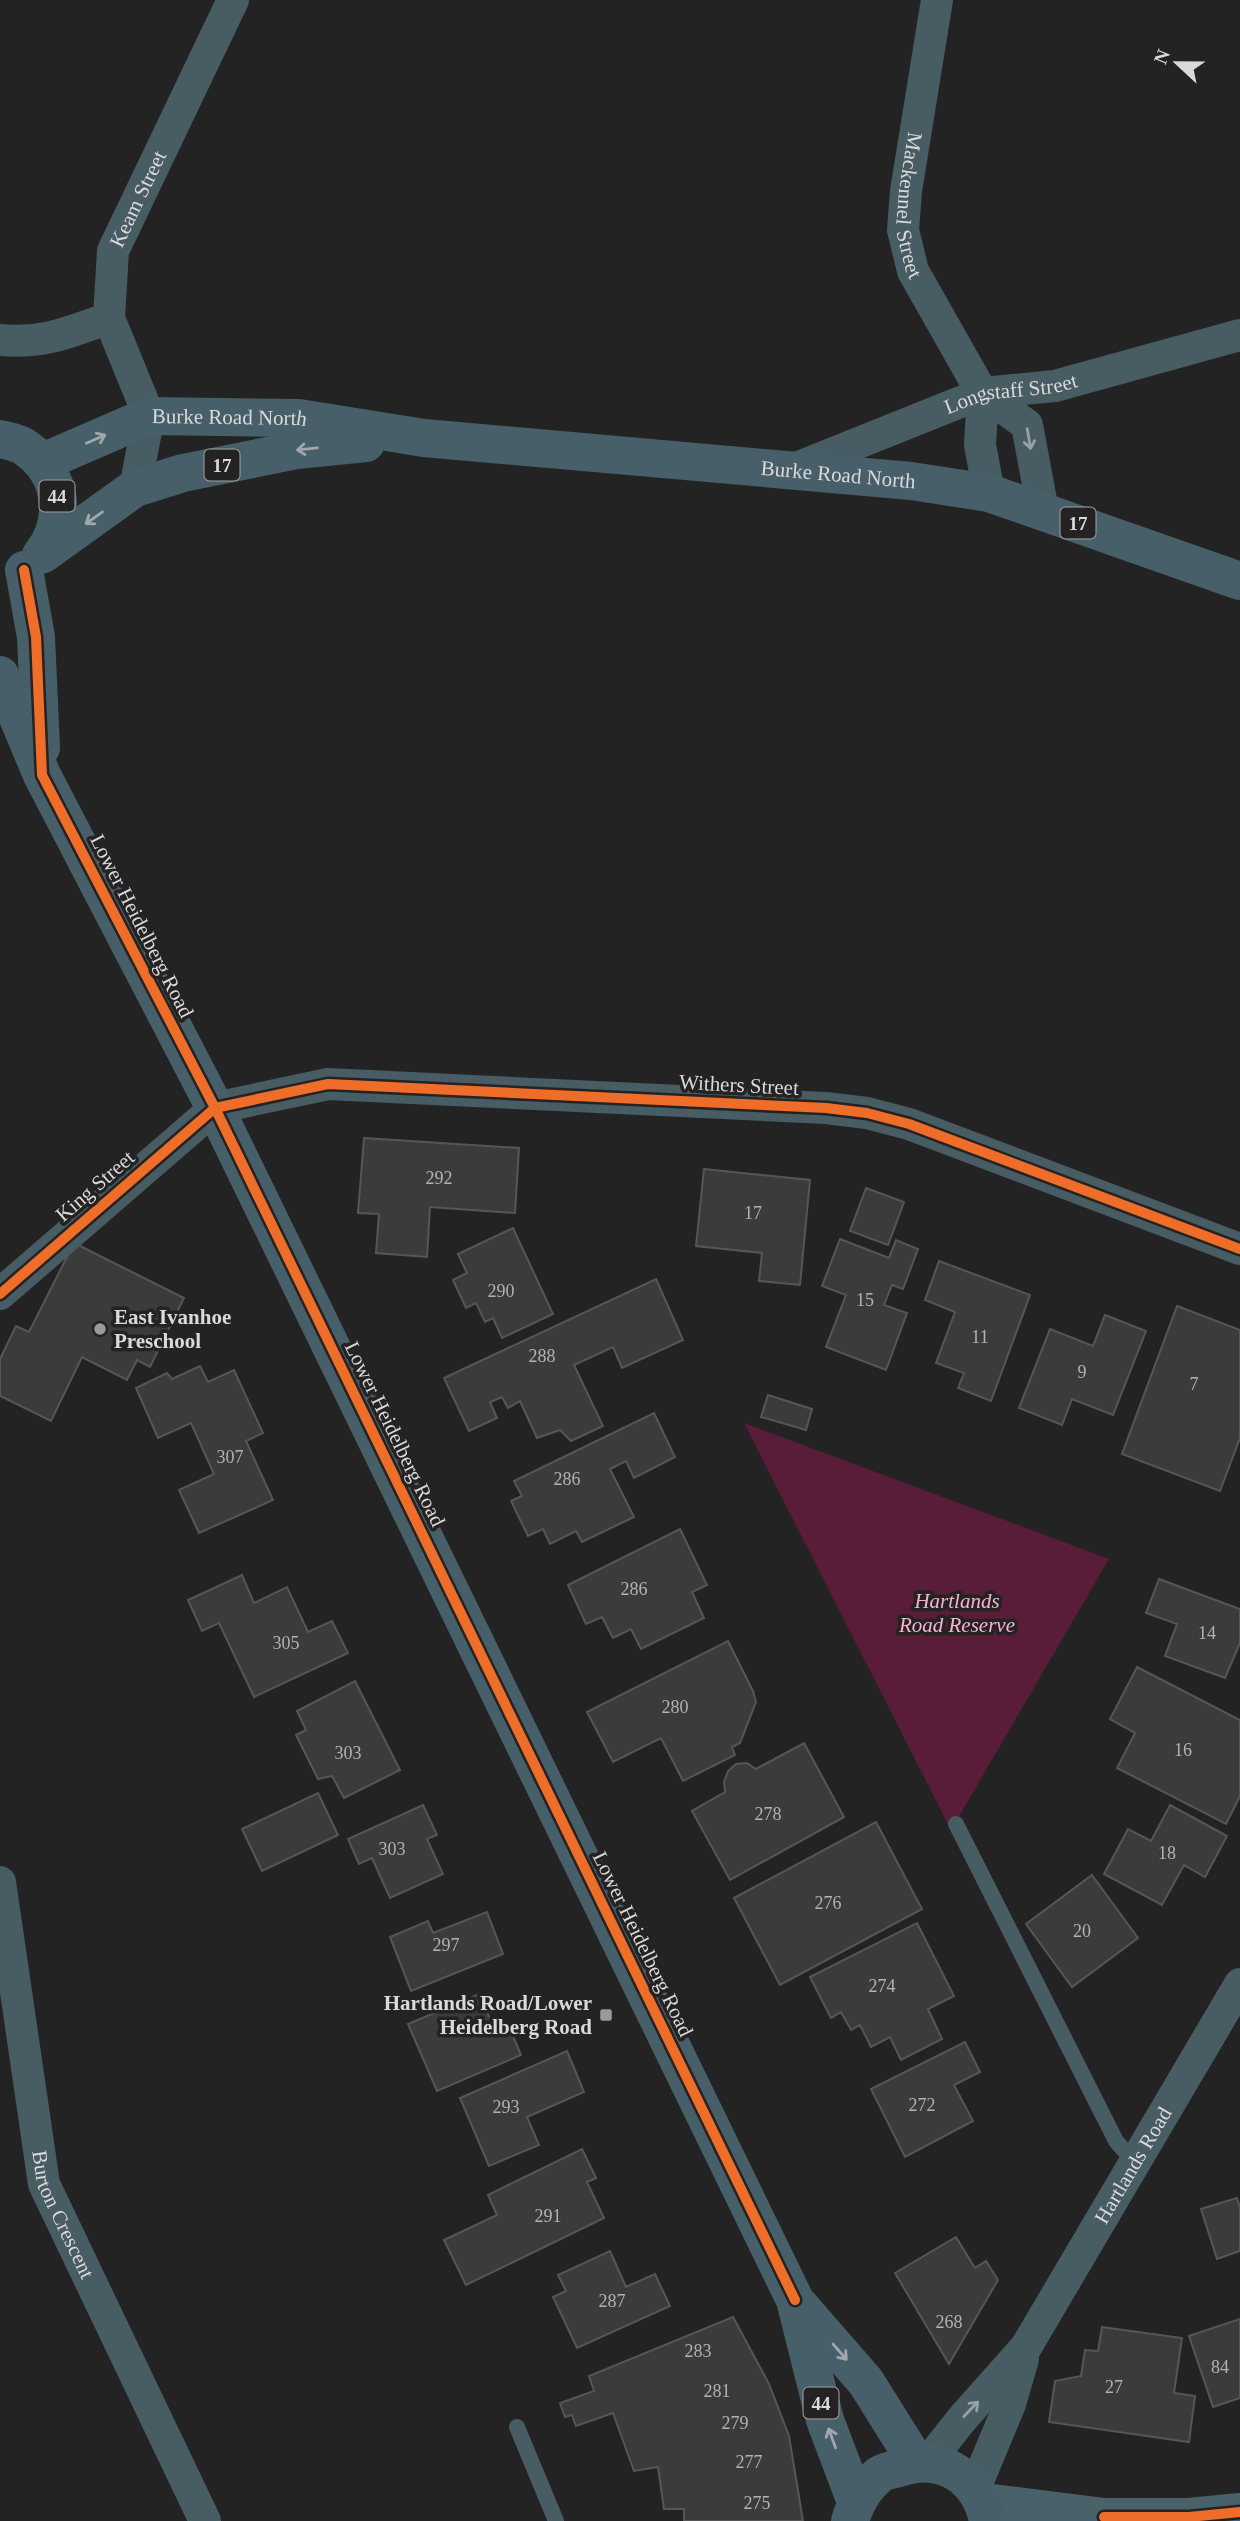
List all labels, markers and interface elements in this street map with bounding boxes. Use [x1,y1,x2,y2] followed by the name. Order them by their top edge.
[1142,28,1212,98] north arrow
[1149,46,1174,67] text: N
[891,131,927,283] street label: Mackennel Street
[105,147,171,251] street label: Keam Street
[941,368,1080,419] street label: Longstaff Street
[152,404,309,431] street label: Burke Road North
[1023,427,1037,450] one-way arrow
[85,432,106,445] one-way arrow
[296,443,319,456] one-way arrow
[204,450,240,480] road number: 17
[760,456,917,493] street label: Burke Road North
[40,481,74,512] road number: 44
[1060,508,1096,538] road number: 17
[85,511,104,525] one-way arrow
[85,830,199,1022] street label: Lower Heidelberg Road
[679,1070,800,1100] street label: Withers Street
[51,1145,139,1227] street label: King Street
[426,1168,453,1188] house number: 292
[744,1203,762,1223] house number: 17
[488,1281,515,1301] house number: 290
[856,1290,874,1310] house number: 15
[114,1305,231,1353] place label: East Ivanhoe Preschool
[92,1321,108,1337] marker: East Ivanhoe Preschool
[971,1327,989,1347] house number: 11
[340,1338,450,1531] street label: Lower Heidelberg Road
[529,1346,556,1366] house number: 288
[1078,1362,1087,1382] house number: 9
[1190,1374,1199,1394] house number: 7
[217,1447,244,1467] house number: 307
[554,1469,581,1489] house number: 286
[621,1579,648,1599] house number: 286
[898,1589,1015,1637] park label: Hartlands Road Reserve
[1198,1623,1216,1643] house number: 14
[273,1633,300,1653] house number: 305
[662,1697,689,1717] house number: 280
[1174,1740,1192,1760] house number: 16
[335,1743,362,1763] house number: 303
[755,1804,782,1824] house number: 278
[379,1839,406,1859] house number: 303
[1158,1843,1176,1863] house number: 18
[588,1848,698,2041] street label: Lower Heidelberg Road
[815,1893,842,1913] house number: 276
[1073,1921,1091,1941] house number: 20
[433,1935,460,1955] house number: 297
[869,1976,896,1996] house number: 274
[384,1991,592,2039] place label: Hartlands Road/Lower Heidelberg Road
[598,2007,614,2023] marker: Hartlands Road/Lower Heidelberg Road
[909,2095,936,2115] house number: 272
[493,2097,520,2117] house number: 293
[1089,2102,1177,2228] street label: Hartlands Road
[27,2149,99,2283] street label: Burton Crescent
[535,2206,562,2226] house number: 291
[599,2291,626,2311] house number: 287
[936,2312,963,2332] house number: 268
[685,2341,712,2361] house number: 283
[832,2342,848,2360] one-way arrow
[1211,2357,1229,2377] house number: 84
[1105,2377,1123,2397] house number: 27
[704,2381,731,2401] house number: 281
[804,2388,838,2418] road number: 44
[962,2401,979,2418] one-way arrow
[722,2413,749,2433] house number: 279
[825,2428,837,2450] one-way arrow
[736,2452,763,2472] house number: 277
[744,2493,771,2513] house number: 275

